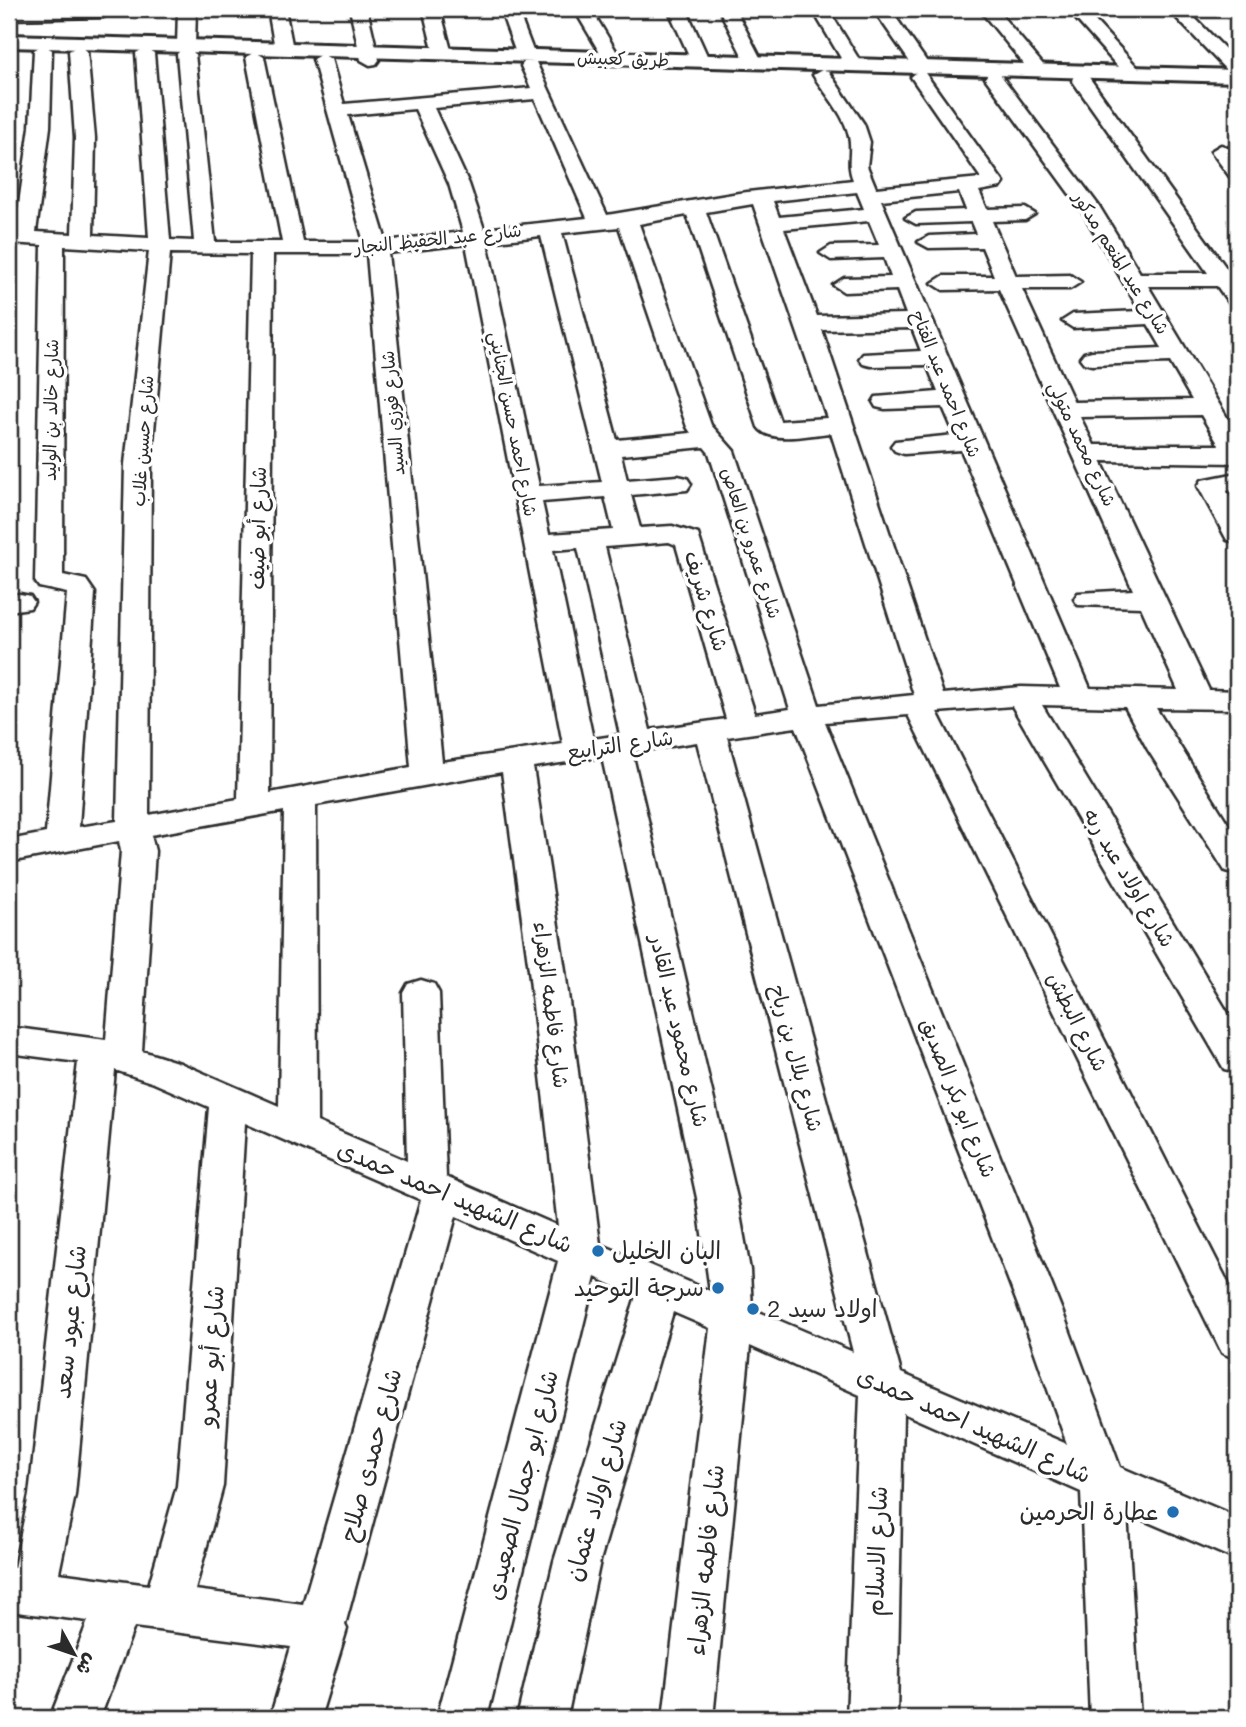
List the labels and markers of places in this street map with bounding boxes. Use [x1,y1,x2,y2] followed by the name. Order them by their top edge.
[612,1234,721,1265] place label: البان الخليل
[590,1243,606,1259] marker: البان الخليل
[574,1271,704,1303] place label: سرجة التوحيد
[710,1280,726,1296] marker: سرجة التوحيد
[767,1292,878,1323] place label: اولاد سيد 2
[745,1301,761,1317] marker: اولاد سيد 2
[1019,1495,1159,1526] place label: عطارة الحرمين
[1165,1504,1181,1520] marker: عطارة الحرمين

